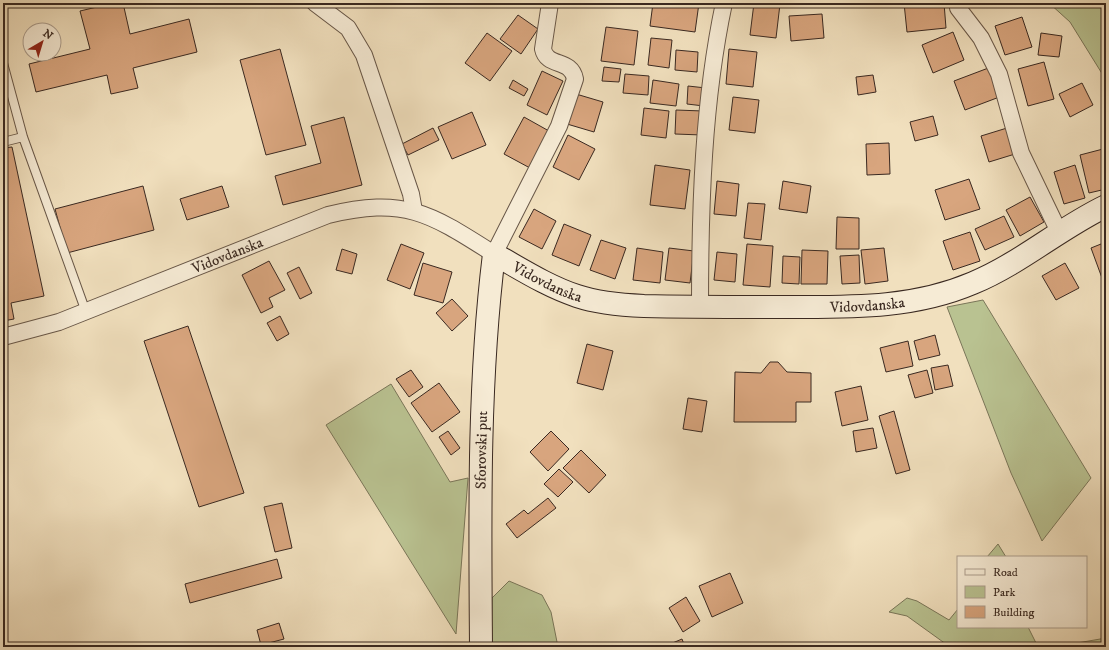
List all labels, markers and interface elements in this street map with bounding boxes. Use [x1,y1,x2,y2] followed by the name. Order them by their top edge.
[22,22,62,62] north arrow
[40,27,55,43] text: N
[188,232,266,278] street label: Vidovdanska
[508,257,585,307] street label: Vidovdanska
[829,292,907,316] street label: Vidovdanska
[471,410,492,489] street label: Sforovski put
[957,556,1087,628] legend
[993,565,1018,580] text: Road
[993,585,1015,600] text: Park
[993,605,1034,620] text: Building

